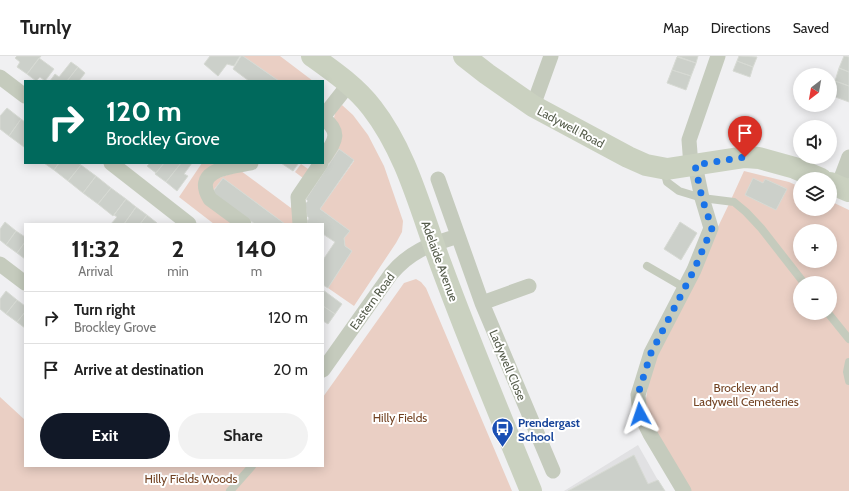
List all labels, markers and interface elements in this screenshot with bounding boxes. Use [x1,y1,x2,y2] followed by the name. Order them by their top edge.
[20,16,71,39] text: Turnly
[663,19,689,37] text: Map
[711,19,771,37] text: Directions
[793,19,829,37] text: Saved
[793,68,837,112] north arrow
[793,68,837,320] map controls
[106,94,182,128] text: 120 m
[40,96,92,148] icon: right
[535,103,607,151] street label: Ladywell Road
[728,116,762,157] pin
[793,120,837,164] button: sound
[734,122,756,144] icon: arrive
[106,128,220,150] text: Brockley Grove
[793,172,837,216] button: layers
[418,219,462,303] street label: Adelaide Avenue
[793,224,837,268] button: +
[71,234,120,263] text: 11:32
[172,234,184,263] text: 2
[236,234,277,263] text: 140
[78,263,113,279] text: Arrival
[167,263,189,279] text: min
[251,263,262,279] text: m
[346,270,398,332] street label: Eastern Road
[793,276,837,320] button: −
[74,301,135,319] text: Turn right
[40,307,62,329] icon: right
[268,309,308,327] text: 120 m
[74,319,156,335] text: Brockley Grove
[486,327,530,403] street label: Ladywell Close
[40,359,62,381] icon: arrive
[74,361,204,379] text: Arrive at destination
[273,361,308,379] text: 20 m
[693,380,799,409] park label: Brockley and Ladywell Cemeteries
[619,393,661,435] position arrow
[373,410,427,425] park label: Hilly Fields
[40,413,170,459] button: Exit
[178,413,308,459] button: Share
[518,415,580,444] place label: Prendergast School
[489,416,515,449] bus stop icon: Prendergast School
[145,471,237,486] park label: Hilly Fields Woods

